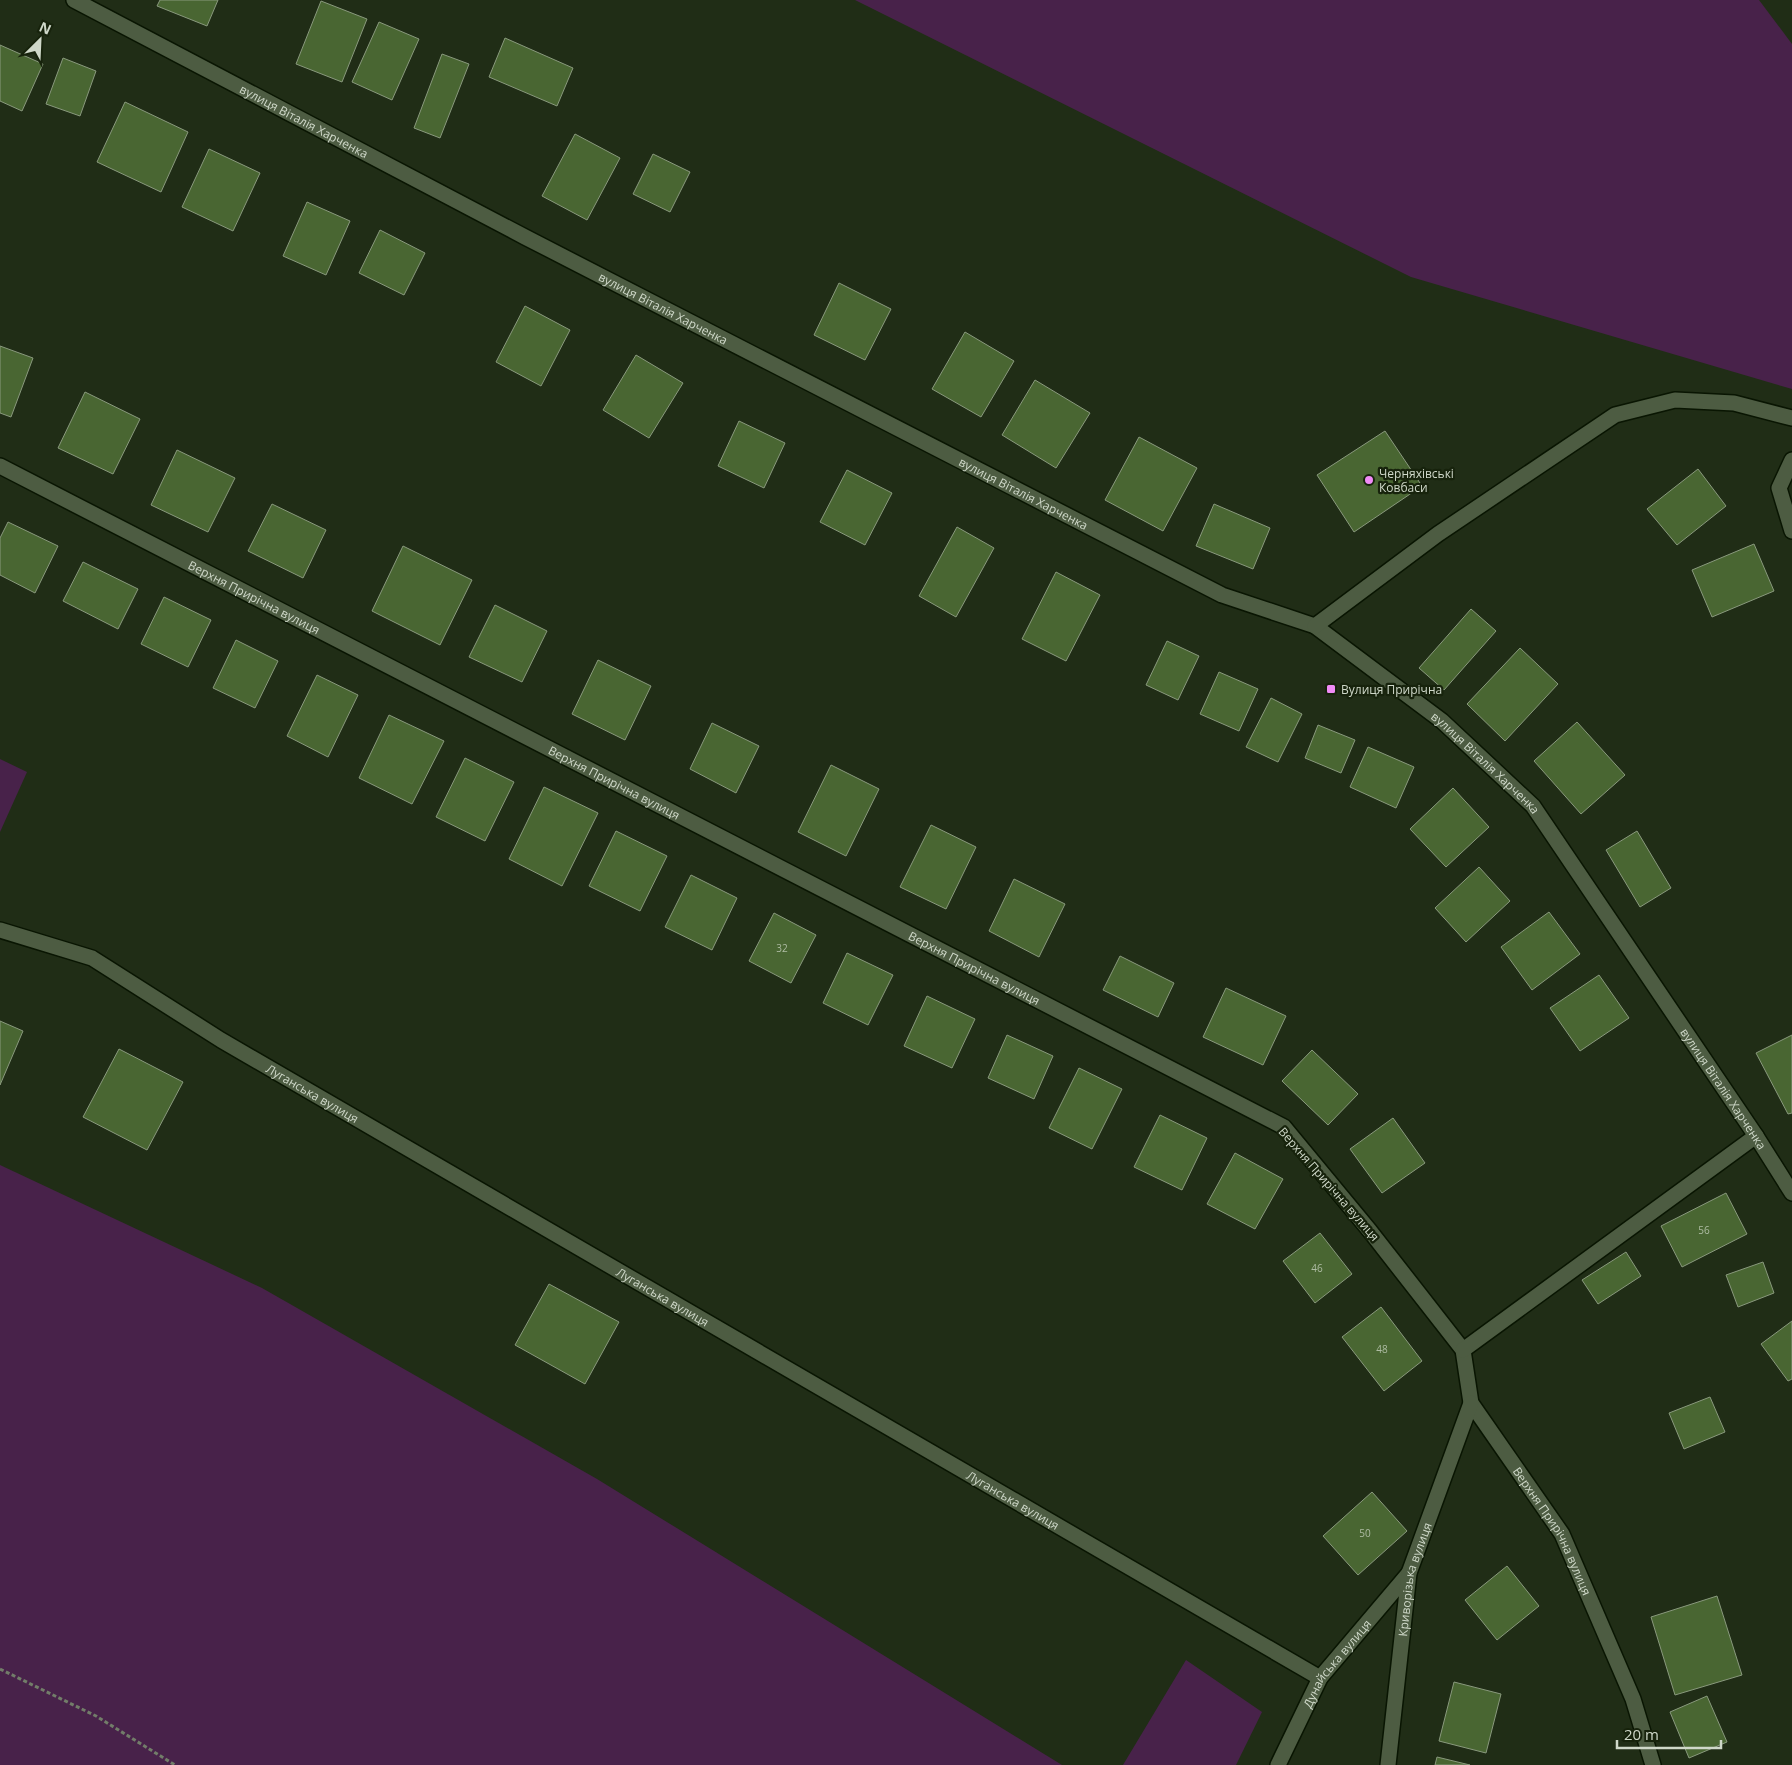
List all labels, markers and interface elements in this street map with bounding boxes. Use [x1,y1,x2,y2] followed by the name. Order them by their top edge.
[15,15,65,65] north arrow
[36,17,55,39] text: N
[237,80,371,162] street label: вулиця Віталія Харченка
[596,268,731,348] street label: вулиця Віталія Харченка
[956,453,1091,533] street label: вулиця Віталія Харченка
[1379,465,1454,496] place label: Черняхівські Ковбаси
[1363,474,1375,486] marker: Черняхівські Ковбаси
[186,556,323,638] street label: Верхня Прирічна вулиця
[1341,681,1442,698] place label: Вулиця Прирічна
[1325,683,1337,695] marker: Вулиця Прирічна
[1428,707,1544,817] street label: вулиця Віталія Харченка
[546,741,683,823] street label: Верхня Прирічна вулиця
[906,927,1043,1009] street label: Верхня Прирічна вулиця
[776,941,788,955] house number: 32
[1677,1024,1771,1152] street label: вулиця Віталія Харченка
[263,1060,362,1127] street label: Луганська вулиця
[1275,1123,1383,1245] street label: Верхня Прирічна вулиця
[1698,1223,1710,1237] house number: 56
[1311,1261,1323,1275] house number: 46
[614,1263,712,1330] street label: Луганська вулиця
[1376,1342,1388,1356] house number: 48
[1509,1463,1596,1598] street label: Верхня Прирічна вулиця
[964,1466,1063,1533] street label: Луганська вулиця
[1394,1520,1435,1637] street label: Криворізька вулиця
[1359,1526,1371,1540] house number: 50
[1298,1616,1375,1710] street label: Дунайська вулиця
[1617,1718,1721,1750] scale bar
[1624,1724,1659,1744] text: 20 m

